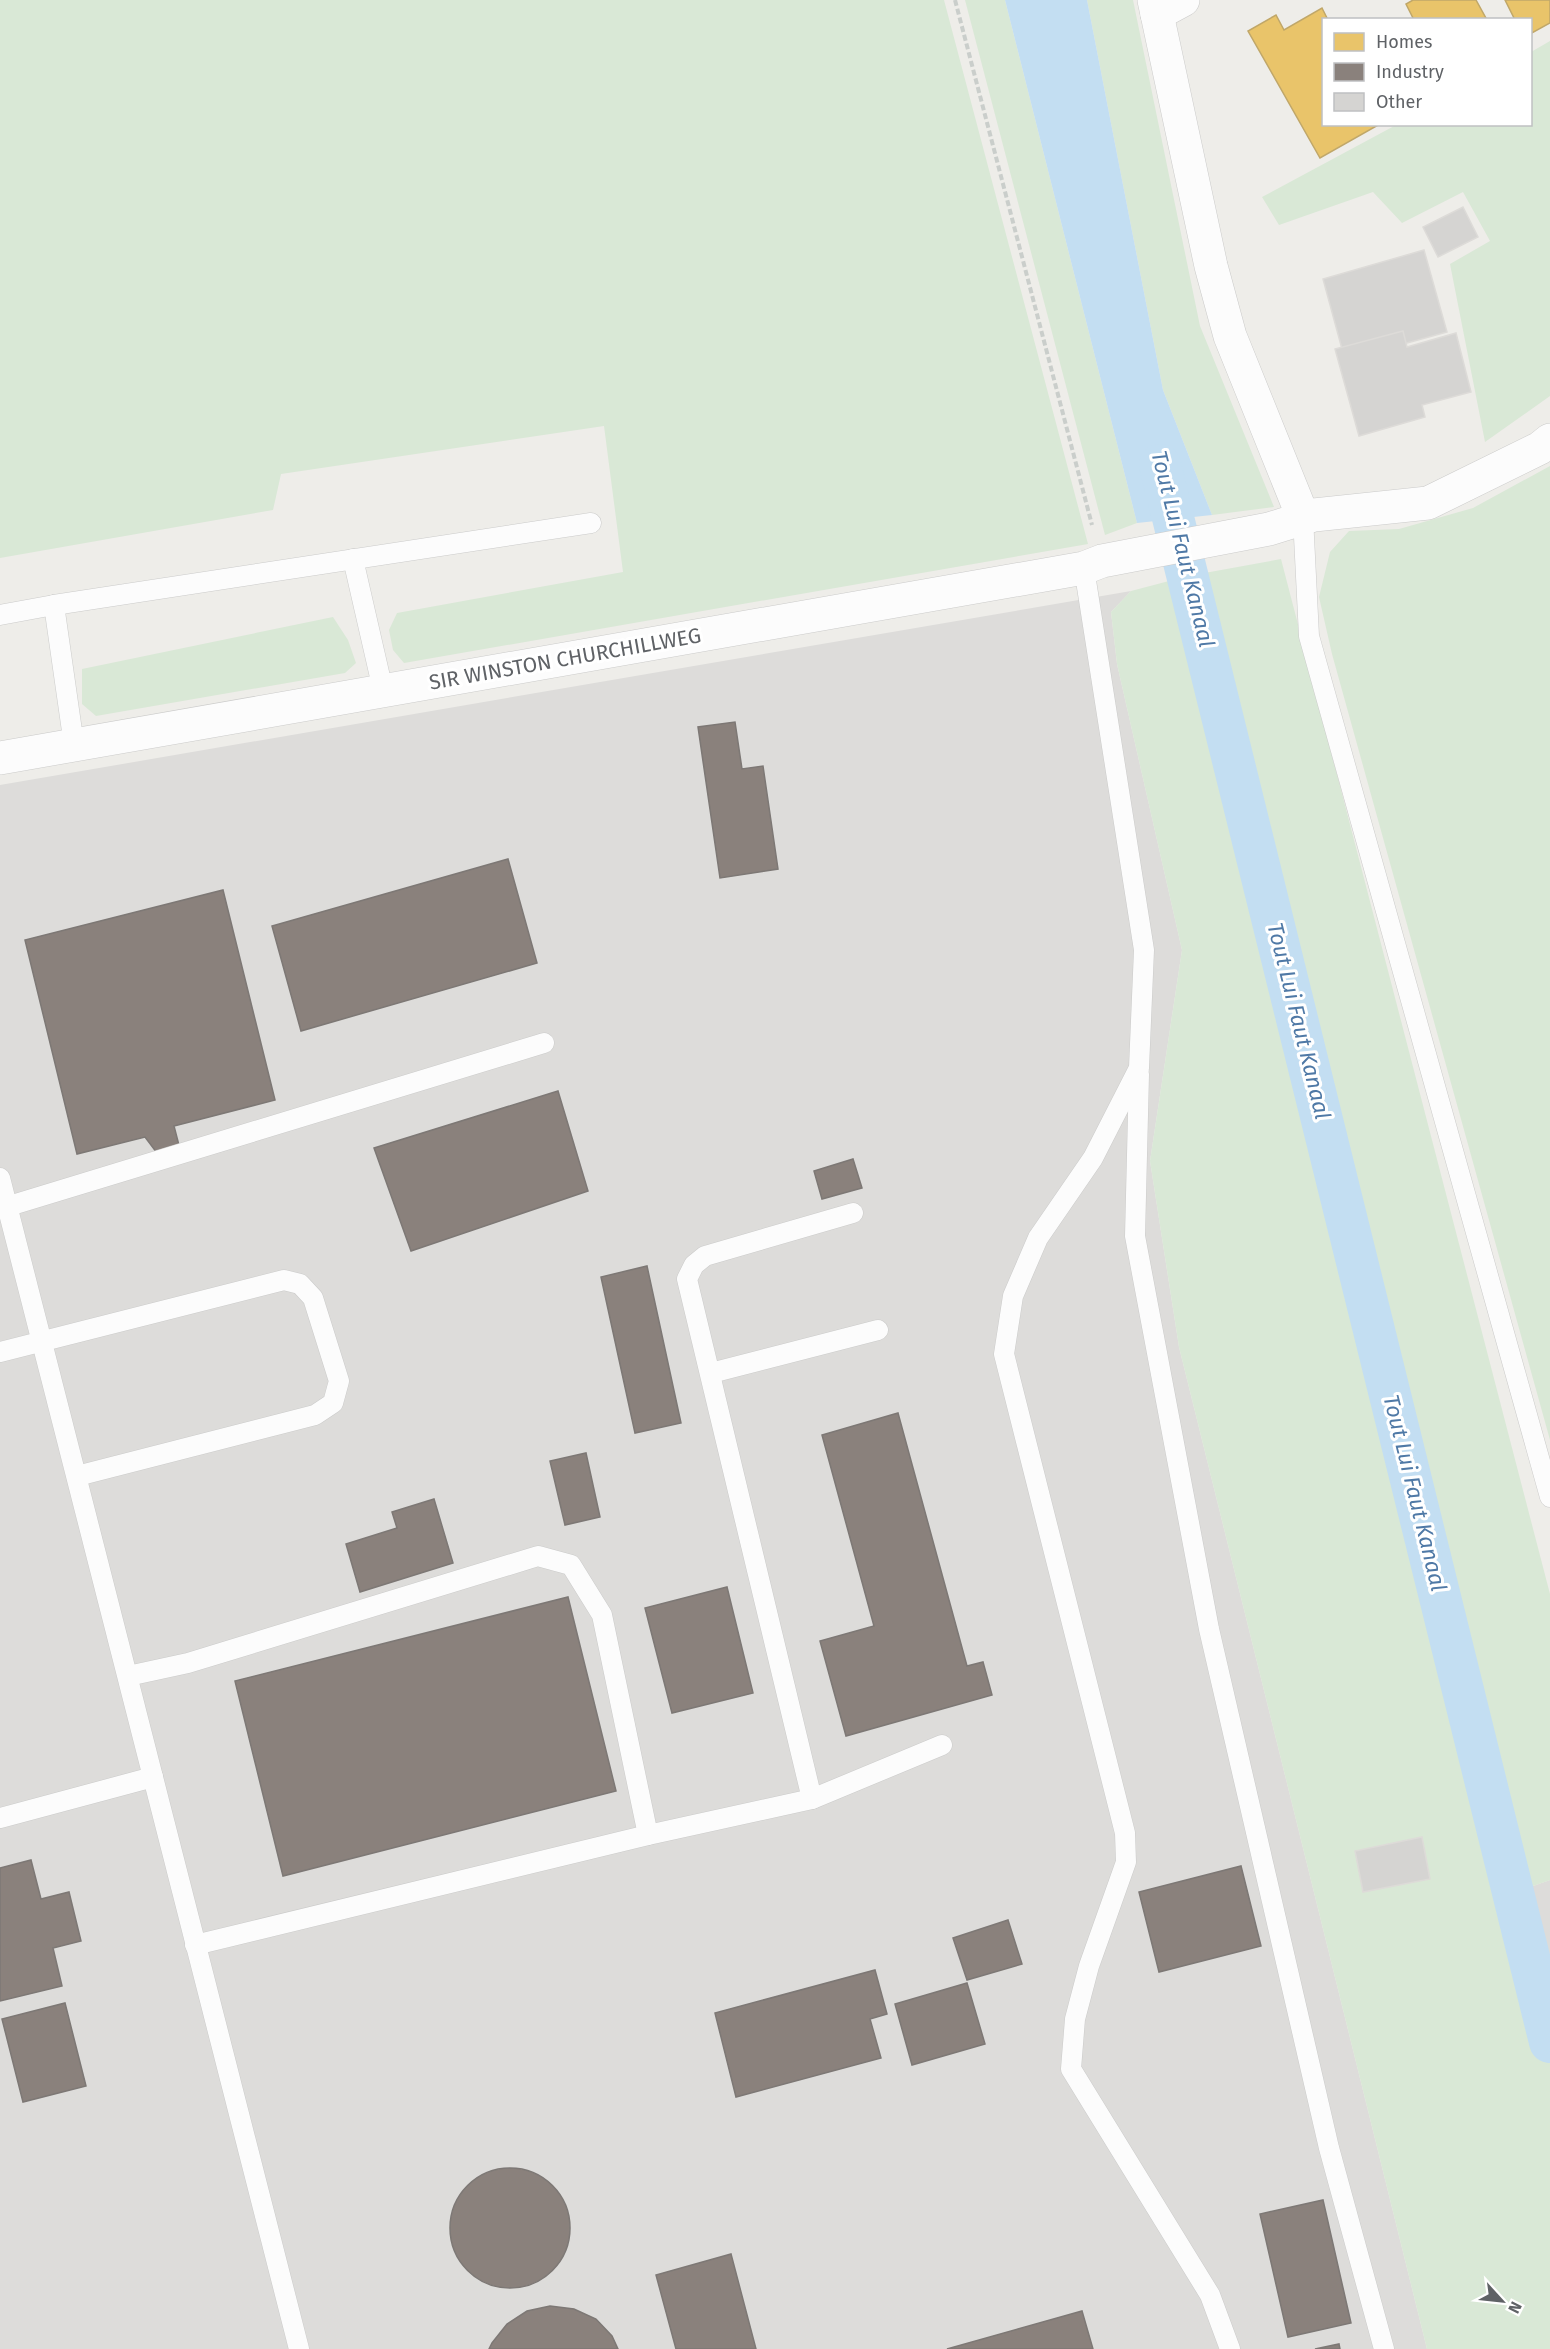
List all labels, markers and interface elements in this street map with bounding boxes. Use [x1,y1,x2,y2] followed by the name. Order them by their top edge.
[1322,18,1532,126] legend
[1376,31,1432,53] text: Homes
[1376,61,1444,83] text: Industry
[1376,91,1422,113] text: Other
[1146,448,1220,650] water label: Tout Lui Faut Kanaal
[427,622,703,696] street label: SIR WINSTON CHURCHILLWEG
[1262,920,1336,1122] water label: Tout Lui Faut Kanaal
[1378,1392,1452,1594] water label: Tout Lui Faut Kanaal
[1472,2271,1532,2331] north arrow
[1504,2299,1526,2317] text: N

